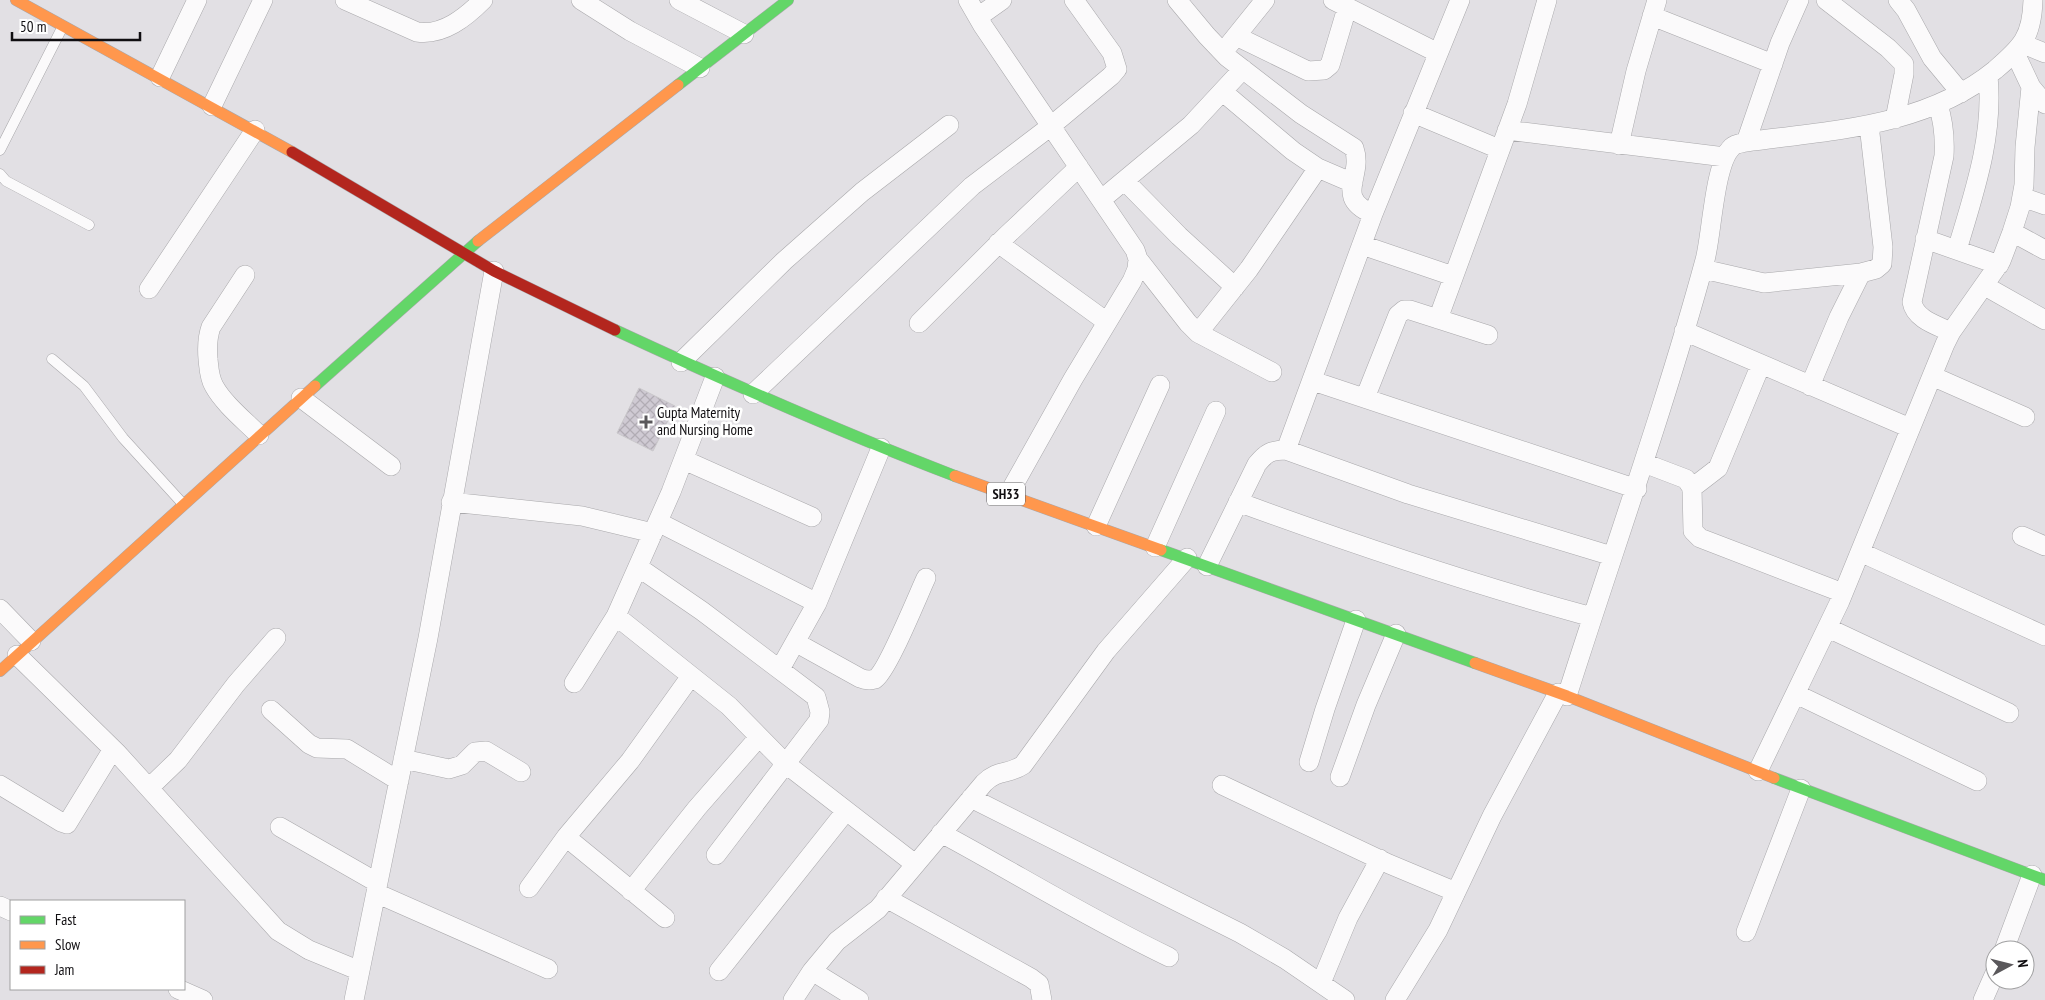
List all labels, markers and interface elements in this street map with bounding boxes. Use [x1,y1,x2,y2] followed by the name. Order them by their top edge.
[12,10,140,42] scale bar
[20,17,46,36] text: 50 m
[657,403,753,439] place label: Gupta Maternity and Nursing Home
[639,415,653,429] marker: Gupta Maternity and Nursing Home
[987,482,1025,506] road number: SH33
[10,900,185,990] legend
[55,910,76,929] text: Fast
[55,935,80,954] text: Slow
[1985,940,2035,990] north arrow
[2014,959,2032,968] text: N
[54,960,74,979] text: Jam

